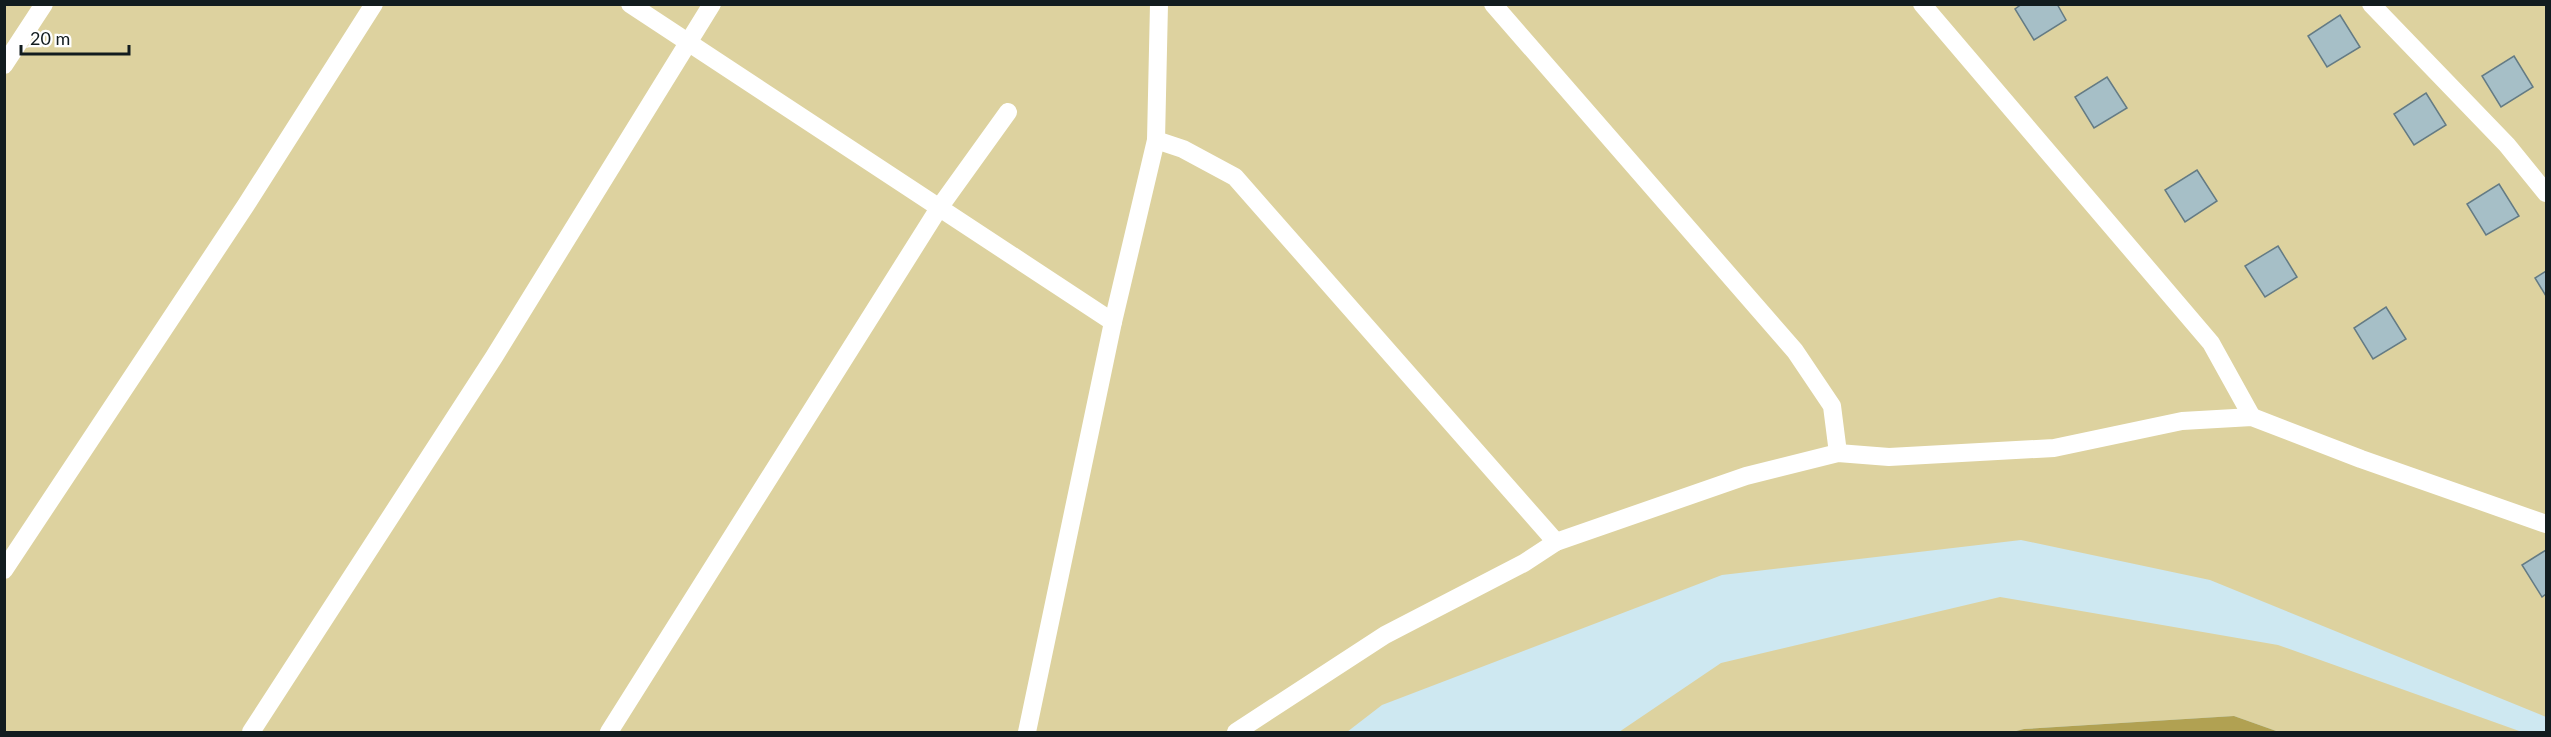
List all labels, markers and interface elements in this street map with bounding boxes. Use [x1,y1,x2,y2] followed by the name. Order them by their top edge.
[21,18,129,56] scale bar
[30,27,70,49] text: 20 m

